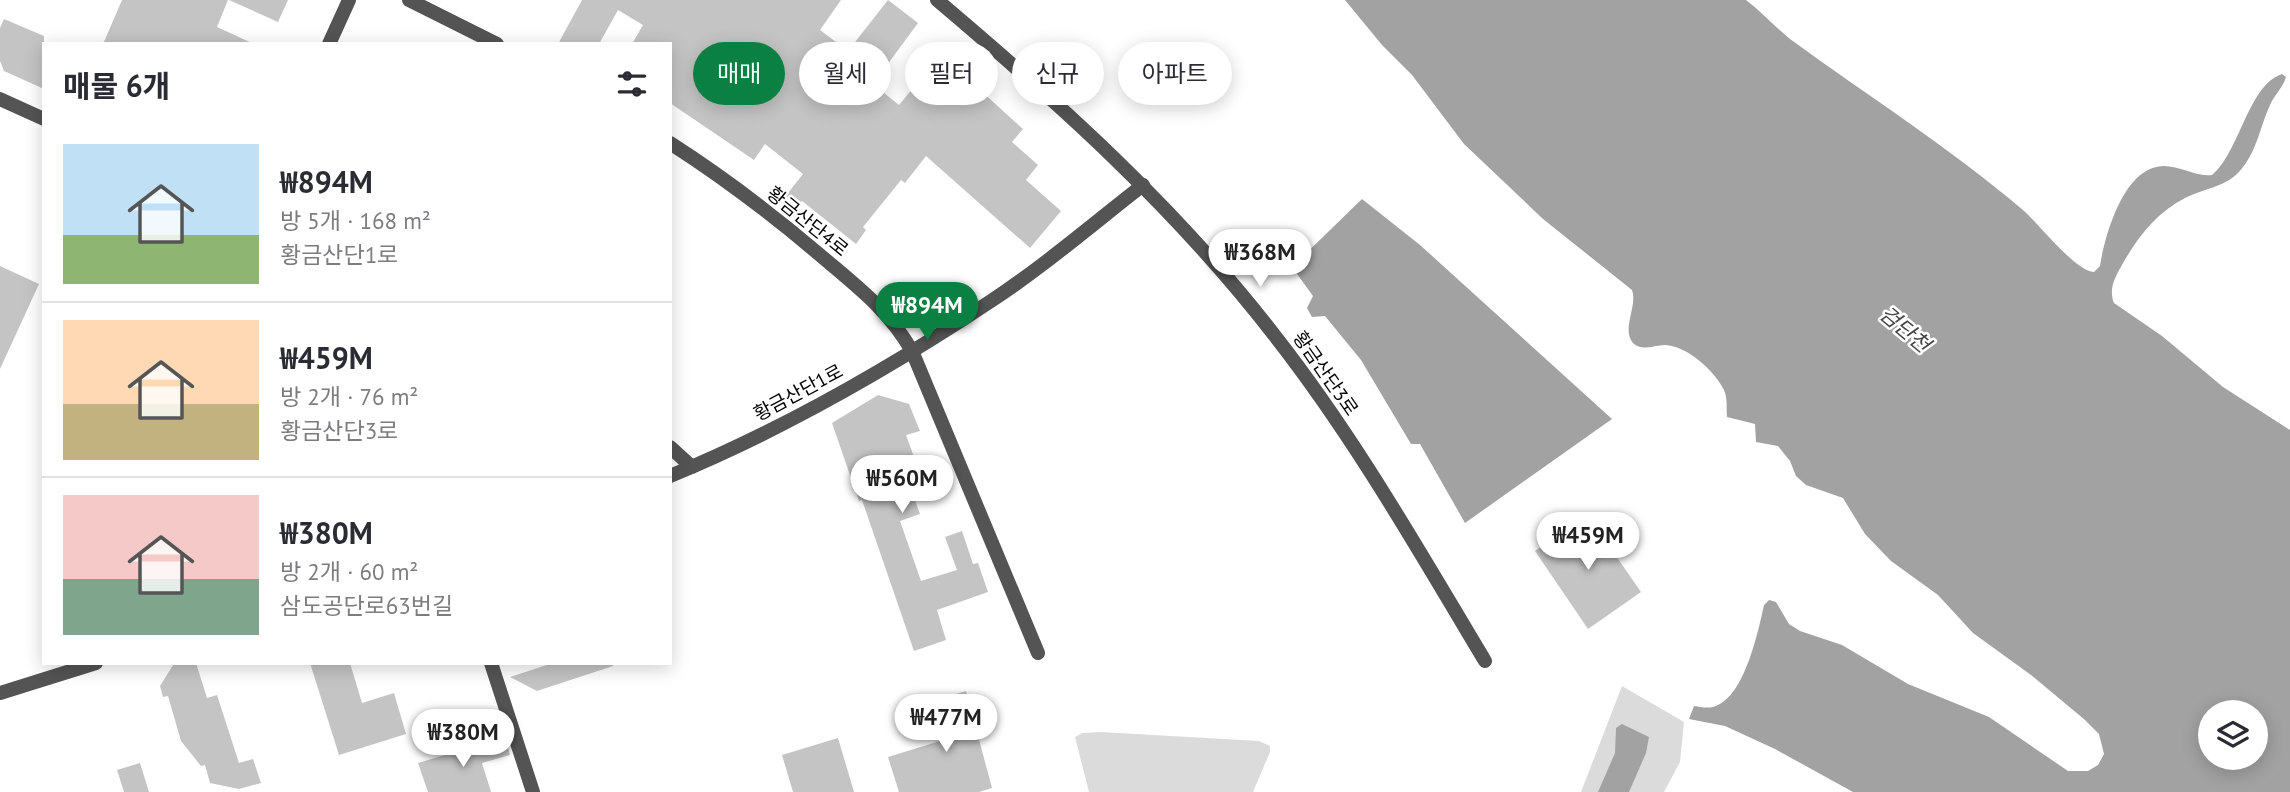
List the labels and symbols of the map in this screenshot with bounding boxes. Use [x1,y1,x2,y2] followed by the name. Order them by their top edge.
[762,181,854,261] street label: 황금산단4로
[1211,230,1309,289] pin: ₩368M
[878,282,976,342] pin: ₩894M
[1874,300,1938,360] water label: 검단천
[1288,326,1364,420] street label: 황금산단3로
[749,358,847,426] street label: 황금산단1로
[853,456,951,515] pin: ₩560M
[1539,512,1637,572] pin: ₩459M
[897,694,995,754] pin: ₩477M
[414,710,512,769] pin: ₩380M

